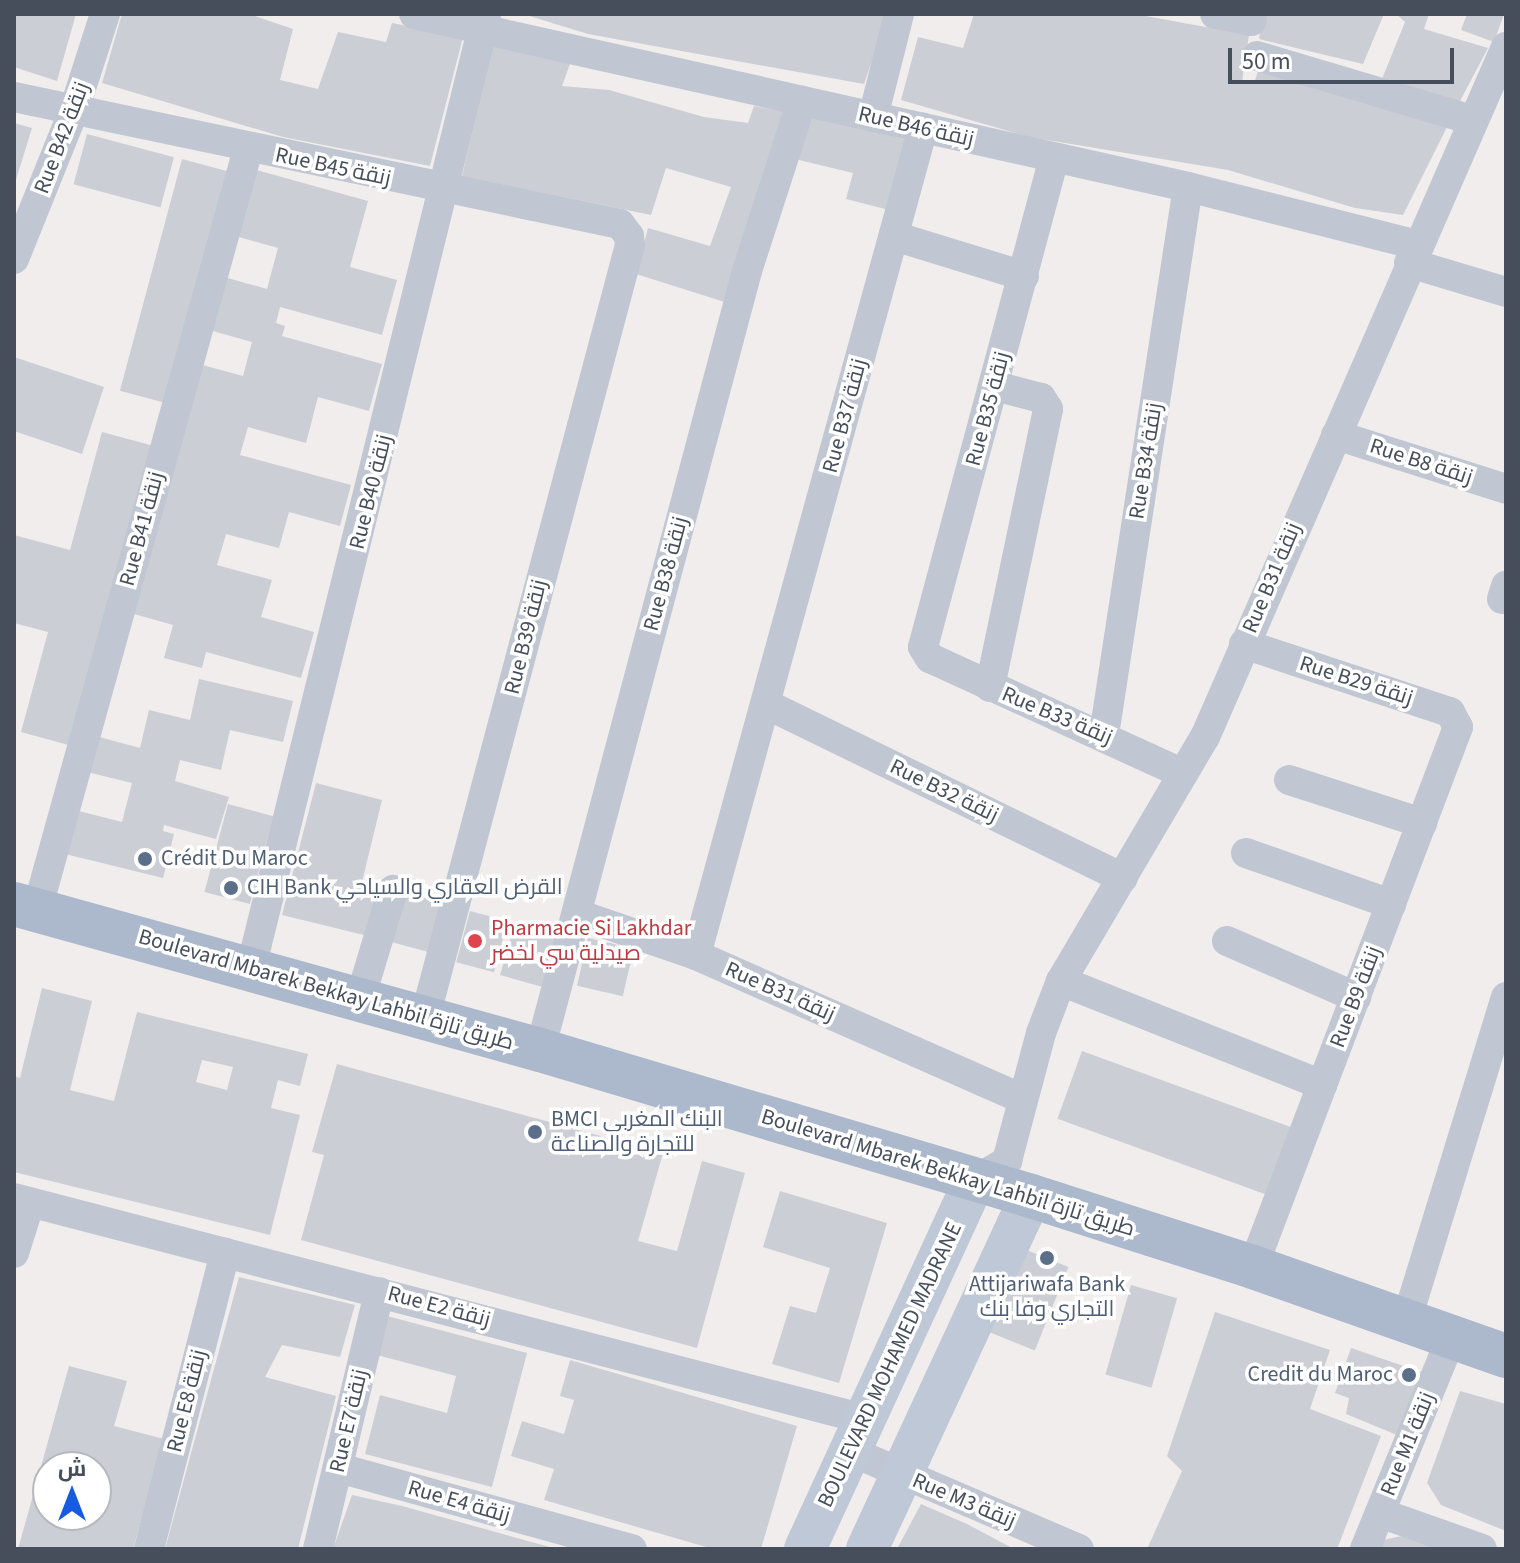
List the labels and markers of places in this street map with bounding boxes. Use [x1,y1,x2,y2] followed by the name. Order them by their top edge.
[161,846,308,872] place label: Crédit Du Maroc
[136,850,154,868] marker: Crédit Du Maroc
[247,875,563,901] place label: CIH Bank القرض العقاري والسياحي
[222,879,240,897] marker: CIH Bank القرض العقاري والسياحي
[491,915,691,966] place label: Pharmacie Si Lakhdar صيدلية سي لخضر
[466,932,484,950] marker: Pharmacie Si Lakhdar صيدلية سي لخضر
[551,1106,723,1158] place label: BMCI البنك المغربي للتجارة والصناعة
[526,1123,544,1141] marker: BMCI البنك المغربي للتجارة والصناعة
[1038,1249,1056,1267] marker: Attijariwafa Bank التجاري وفا بنك
[969,1271,1125,1322] place label: Attijariwafa Bank التجاري وفا بنك
[1248,1362,1393,1388] place label: Credit du Maroc
[1400,1366,1418,1384] marker: Credit du Maroc

